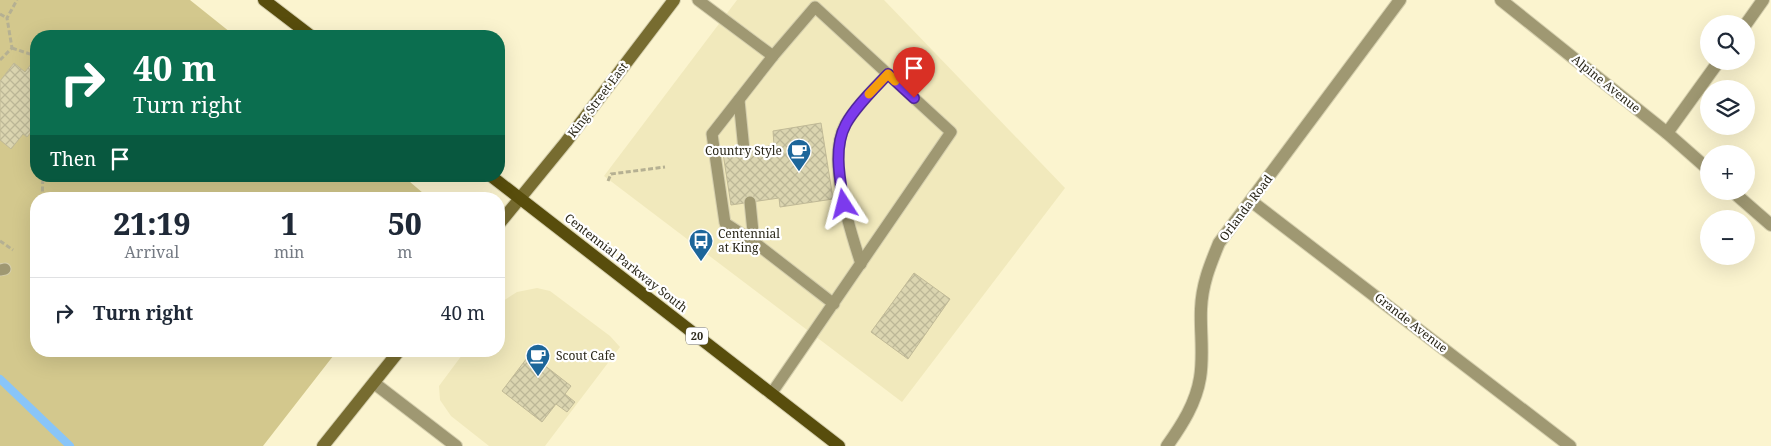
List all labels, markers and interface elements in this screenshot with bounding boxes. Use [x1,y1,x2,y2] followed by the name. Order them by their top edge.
[1700,15,1755,265] map controls
[1700,15,1755,70] button: search
[133,44,216,91] text: 40 m
[893,47,935,98] pin
[50,50,115,115] icon: right
[1568,51,1644,117] street label: Alpine Avenue
[900,54,928,82] icon: arrive
[564,59,631,141] street label: King Street East
[1700,80,1755,135] button: layers
[133,89,242,119] text: Turn right
[786,138,812,172] cafe icon: Country Style
[705,142,782,159] place label: Country Style
[106,145,134,173] icon: arrive
[1700,145,1755,200] button: +
[50,146,96,172] text: Then
[1215,171,1277,244] street label: Orlanda Road
[817,177,869,229] position arrow
[113,203,191,244] text: 21:19
[281,203,298,244] text: 1
[388,203,422,244] text: 50
[561,209,692,316] street label: Centennial Parkway South
[1700,210,1755,265] button: −
[718,225,780,256] place label: Centennial at King
[688,228,714,262] bus stop icon: Centennial at King
[125,241,179,263] text: Arrival
[274,241,304,263] text: min
[397,241,412,263] text: m
[1371,289,1451,356] street label: Grande Avenue
[50,299,78,327] icon: right
[93,300,193,326] text: Turn right
[441,300,485,326] text: 40 m
[686,328,708,344] road number: 20
[525,343,551,377] cafe icon: Scout Cafe
[556,347,615,364] place label: Scout Cafe

